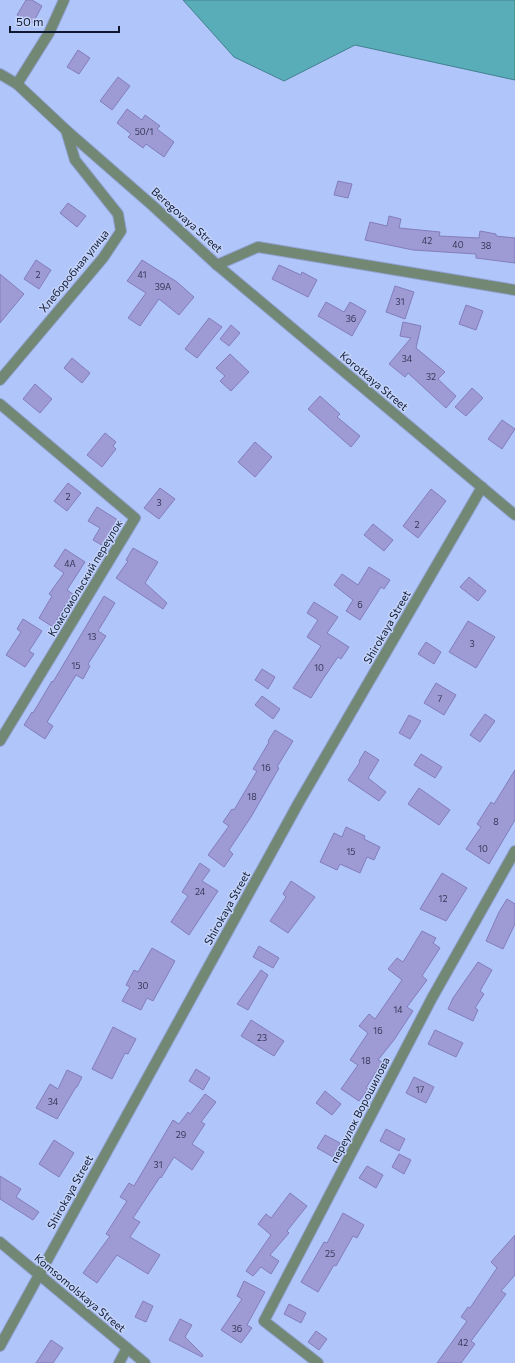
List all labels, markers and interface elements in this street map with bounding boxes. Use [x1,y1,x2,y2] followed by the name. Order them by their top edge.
[10,8,119,34] scale bar
[16,14,44,28] text: 50 m
[135,126,153,137] house number: 50/1
[149,184,226,255] street label: Beregovaya Street
[36,227,111,315] street label: Хлеборобная улица
[422,235,432,246] house number: 42
[452,239,464,250] house number: 40
[481,240,491,251] house number: 38
[36,269,41,280] house number: 2
[138,269,146,280] house number: 41
[155,281,171,292] house number: 39А
[396,296,404,307] house number: 31
[346,313,356,324] house number: 36
[338,348,411,413] street label: Korotkaya Street
[402,353,413,364] house number: 34
[426,371,436,382] house number: 32
[66,491,71,502] house number: 2
[156,497,162,508] house number: 3
[45,517,125,639] street label: Комсомольский переулок
[415,519,420,530] house number: 2
[64,558,76,569] house number: 4А
[360,587,413,666] street label: Shirokaya Street
[357,599,363,610] house number: 6
[88,631,96,642] house number: 13
[469,638,475,649] house number: 3
[71,660,81,671] house number: 15
[314,662,324,673] house number: 10
[438,693,443,704] house number: 7
[261,762,271,773] house number: 16
[247,791,257,802] house number: 18
[493,816,499,827] house number: 8
[478,843,488,854] house number: 10
[346,846,356,857] house number: 15
[201,868,252,947] street label: Shirokaya Street
[195,886,206,897] house number: 24
[439,893,447,904] house number: 12
[137,980,149,991] house number: 30
[393,1004,403,1015] house number: 14
[373,1025,383,1036] house number: 16
[257,1032,267,1043] house number: 23
[327,1055,392,1165] street label: переулок Ворошилова
[361,1055,371,1066] house number: 18
[416,1084,425,1095] house number: 17
[48,1096,59,1107] house number: 34
[176,1129,186,1140] house number: 29
[44,1152,95,1231] street label: Shirokaya Street
[154,1159,162,1170] house number: 31
[325,1248,335,1259] house number: 25
[32,1251,129,1335] street label: Komsomolskaya Street
[232,1323,242,1334] house number: 36
[458,1337,468,1348] house number: 42

